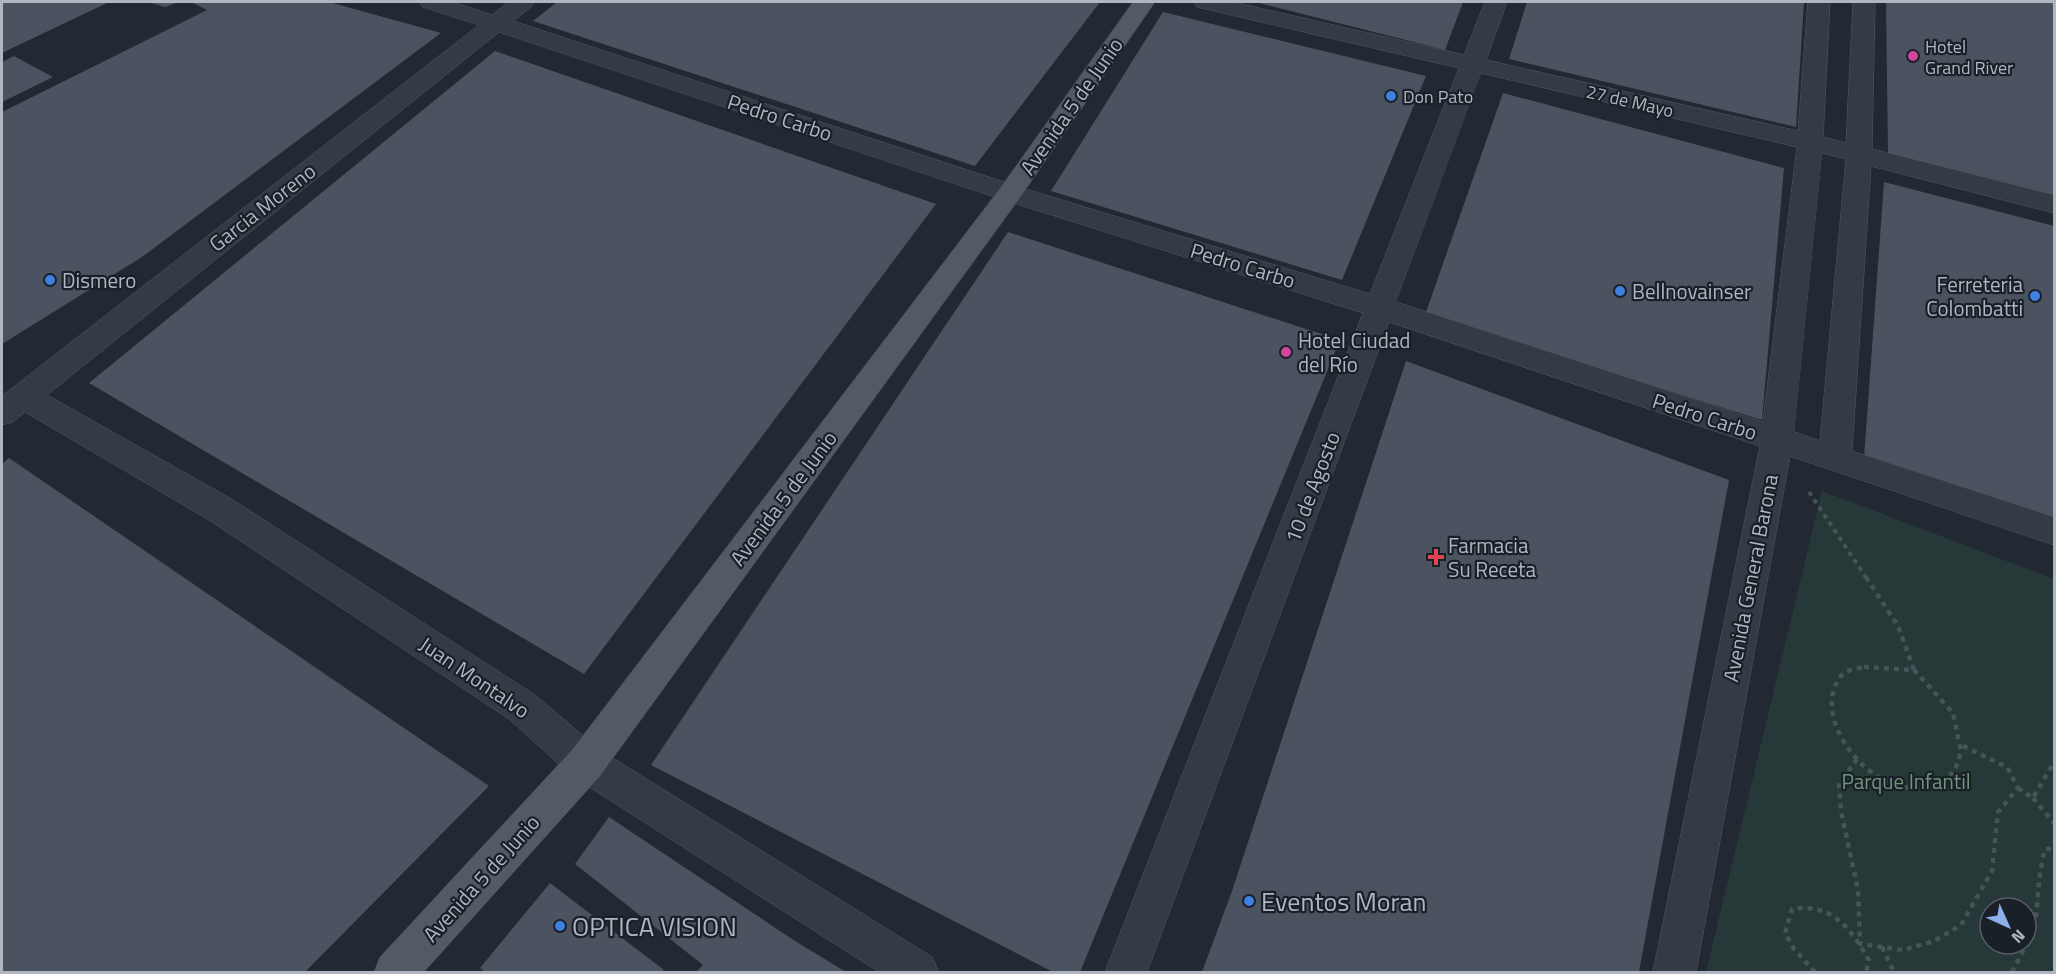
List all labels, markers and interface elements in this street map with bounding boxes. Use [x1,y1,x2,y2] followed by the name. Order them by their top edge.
[1012,31,1130,181] street label: Avenida 5 de Junio
[1925,33,2013,81] place label: Hotel Grand River
[1906,49,1920,63] marker: Hotel Grand River
[1584,78,1676,124] street label: 27 de Mayo
[1403,83,1473,110] place label: Don Pato
[724,85,836,149] street label: Pedro Carbo
[1384,89,1398,103] marker: Don Pato
[202,155,322,259] street label: Garcia Moreno
[1187,234,1299,296] street label: Pedro Carbo
[62,264,136,296] place label: Dismero
[1926,268,2023,324] place label: Ferreteria Colombatti
[43,273,57,287] marker: Dismero
[1632,275,1751,307] place label: Bellnovainser
[1613,284,1627,298] marker: Bellnovainser
[2028,289,2042,303] marker: Ferreteria Colombatti
[1298,324,1410,380] place label: Hotel Ciudad del Río
[1279,345,1293,359] marker: Hotel Ciudad del Río
[1649,384,1761,448] street label: Pedro Carbo
[722,424,844,572] street label: Avenida 5 de Junio
[1276,427,1348,547] street label: 10 de Agosto
[1714,471,1786,685] street label: Avenida General Barona
[1448,529,1536,585] place label: Farmacia Su Receta
[1429,550,1443,564] marker: Farmacia Su Receta
[413,628,537,726] street label: Juan Montalvo
[1841,765,1971,797] park label: Parque Infantil
[415,807,547,949] street label: Avenida 5 de Junio
[1261,882,1426,921] place label: Eventos Moran
[1242,894,1256,908] marker: Eventos Moran
[1978,896,2038,956] north arrow
[572,907,737,946] place label: OPTICA VISION
[553,919,567,933] marker: OPTICA VISION
[2006,924,2031,949] text: N

